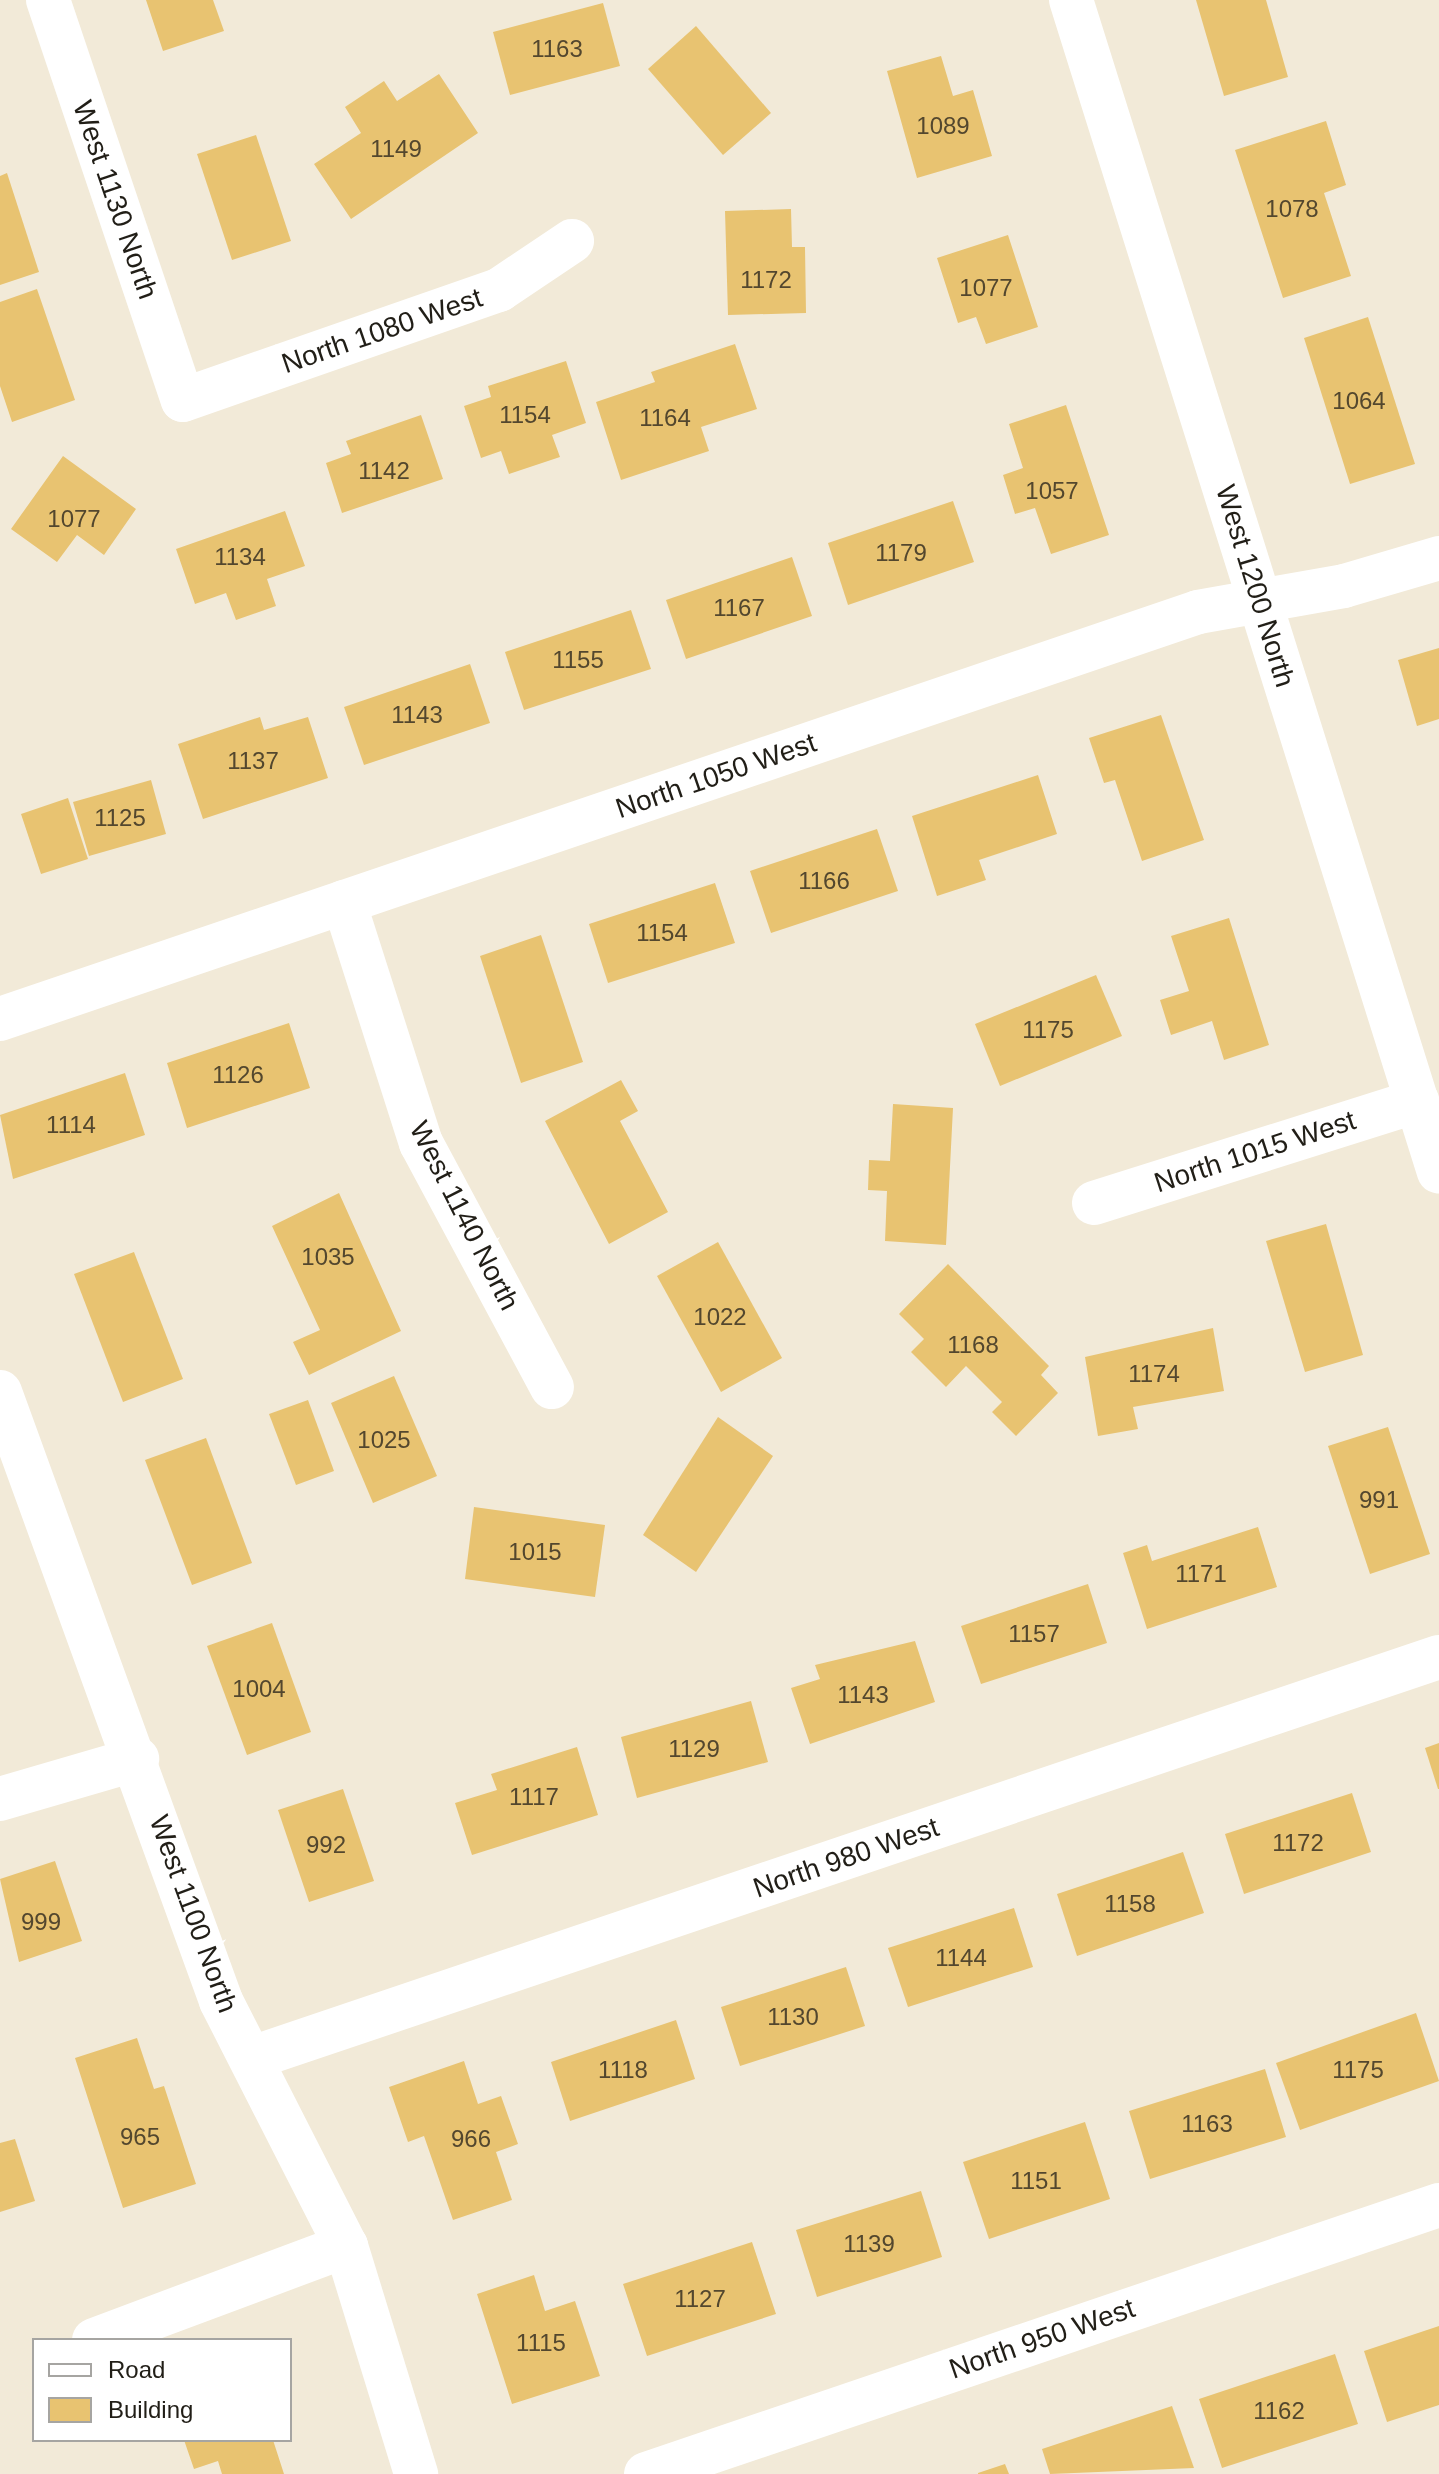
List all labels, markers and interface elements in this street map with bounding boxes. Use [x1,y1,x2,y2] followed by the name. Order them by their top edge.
[531,35,583,63] house number: 1163
[65,96,165,304] street label: West 1130 North
[916,112,970,140] house number: 1089
[370,135,422,163] house number: 1149
[1265,195,1319,223] house number: 1078
[740,266,792,294] house number: 1172
[959,274,1013,302] house number: 1077
[277,281,487,381] street label: North 1080 West
[1332,387,1386,415] house number: 1064
[499,401,551,429] house number: 1154
[639,404,691,432] house number: 1164
[358,457,410,485] house number: 1142
[1025,477,1079,505] house number: 1057
[1208,481,1302,691] street label: West 1200 North
[47,505,101,533] house number: 1077
[875,539,927,567] house number: 1179
[214,543,266,571] house number: 1134
[713,594,765,622] house number: 1167
[552,646,604,674] house number: 1155
[391,701,443,729] house number: 1143
[611,726,821,826] street label: North 1050 West
[227,747,279,775] house number: 1137
[94,804,146,832] house number: 1125
[798,867,850,895] house number: 1166
[636,919,688,947] house number: 1154
[1022,1016,1074,1044] house number: 1175
[212,1061,264,1089] house number: 1126
[1150,1104,1360,1200] street label: North 1015 West
[46,1111,96,1139] house number: 1114
[402,1116,526,1316] street label: West 1140 North
[301,1243,355,1271] house number: 1035
[693,1303,747,1331] house number: 1022
[947,1331,999,1359] house number: 1168
[1128,1360,1180,1388] house number: 1174
[357,1426,411,1454] house number: 1025
[1359,1486,1399,1514] house number: 991
[508,1538,562,1566] house number: 1015
[1175,1560,1227,1588] house number: 1171
[1008,1620,1060,1648] house number: 1157
[232,1675,286,1703] house number: 1004
[837,1681,889,1709] house number: 1143
[668,1735,720,1763] house number: 1129
[509,1783,559,1811] house number: 1117
[142,1811,244,2017] street label: West 1100 North
[749,1811,943,1905] street label: North 980 West
[1272,1829,1324,1857] house number: 1172
[306,1831,346,1859] house number: 992
[1104,1890,1156,1918] house number: 1158
[21,1908,61,1936] house number: 999
[935,1944,987,1972] house number: 1144
[767,2003,819,2031] house number: 1130
[598,2056,648,2084] house number: 1118
[1332,2056,1384,2084] house number: 1175
[1181,2110,1233,2138] house number: 1163
[120,2123,160,2151] house number: 965
[451,2125,491,2153] house number: 966
[1010,2167,1062,2195] house number: 1151
[843,2230,895,2258] house number: 1139
[674,2285,726,2313] house number: 1127
[945,2292,1139,2386] street label: North 950 West
[516,2329,566,2357] house number: 1115
[32,2338,292,2442] legend
[108,2356,165,2383] text: Road
[108,2396,193,2423] text: Building
[1253,2397,1305,2425] house number: 1162

